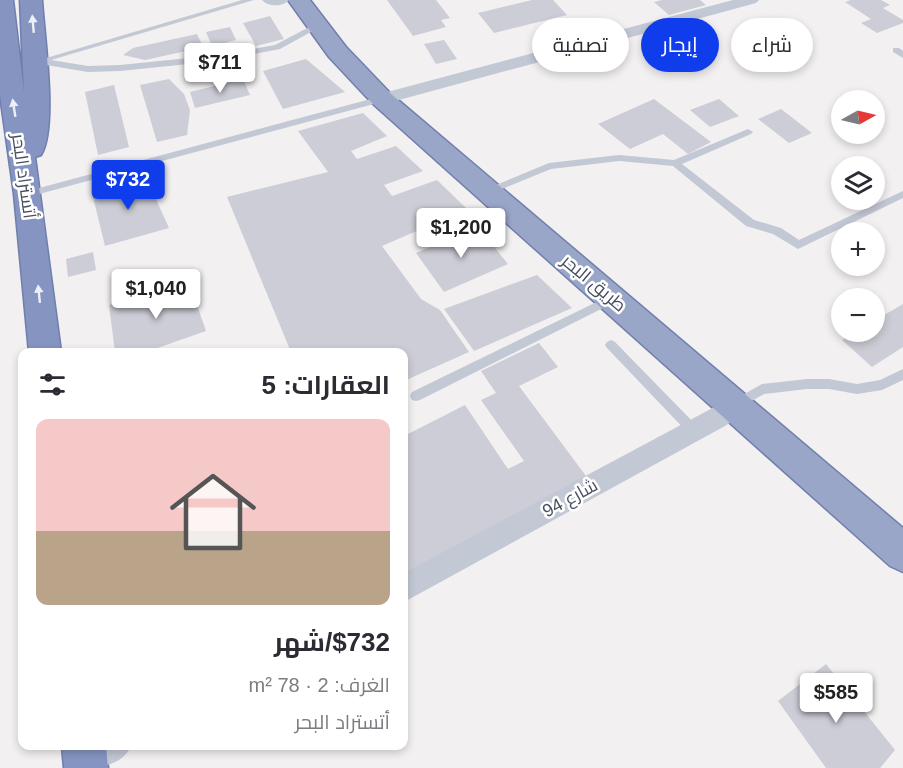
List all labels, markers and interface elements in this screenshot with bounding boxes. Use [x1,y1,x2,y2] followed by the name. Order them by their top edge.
[28,14,38,33] one-way arrow
[532,18,629,72] chip: تصفية
[641,18,719,72] chip: إيجار
[731,18,813,72] chip: شراء
[184,43,256,94] pin: $711
[198,51,242,73] text: $711
[831,90,885,144] north arrow
[831,90,885,342] map controls
[9,98,18,117] one-way arrow
[7,131,41,220] street label: أتستراد البحر
[831,156,885,210] button: layers
[92,160,164,211] pin: $732
[106,168,150,190] text: $732
[412,208,510,259] pin: $1,200
[430,216,492,238] text: $1,200
[831,222,885,276] button: +
[556,250,630,317] street label: طريق البحر
[107,269,205,320] pin: $1,040
[125,277,187,299] text: $1,040
[34,285,44,304] one-way arrow
[831,288,885,342] button: −
[36,368,69,401] icon: filters
[262,370,390,400] text: العقارات: 5
[159,458,267,566] icon: home
[539,475,602,523] street label: شارع 94
[274,627,390,657] text: $732/شهر
[800,673,872,724] pin: $585
[249,674,390,696] text: الغرف: 2 · 78 m²
[814,681,858,703] text: $585
[295,711,390,733] text: أتستراد البحر

